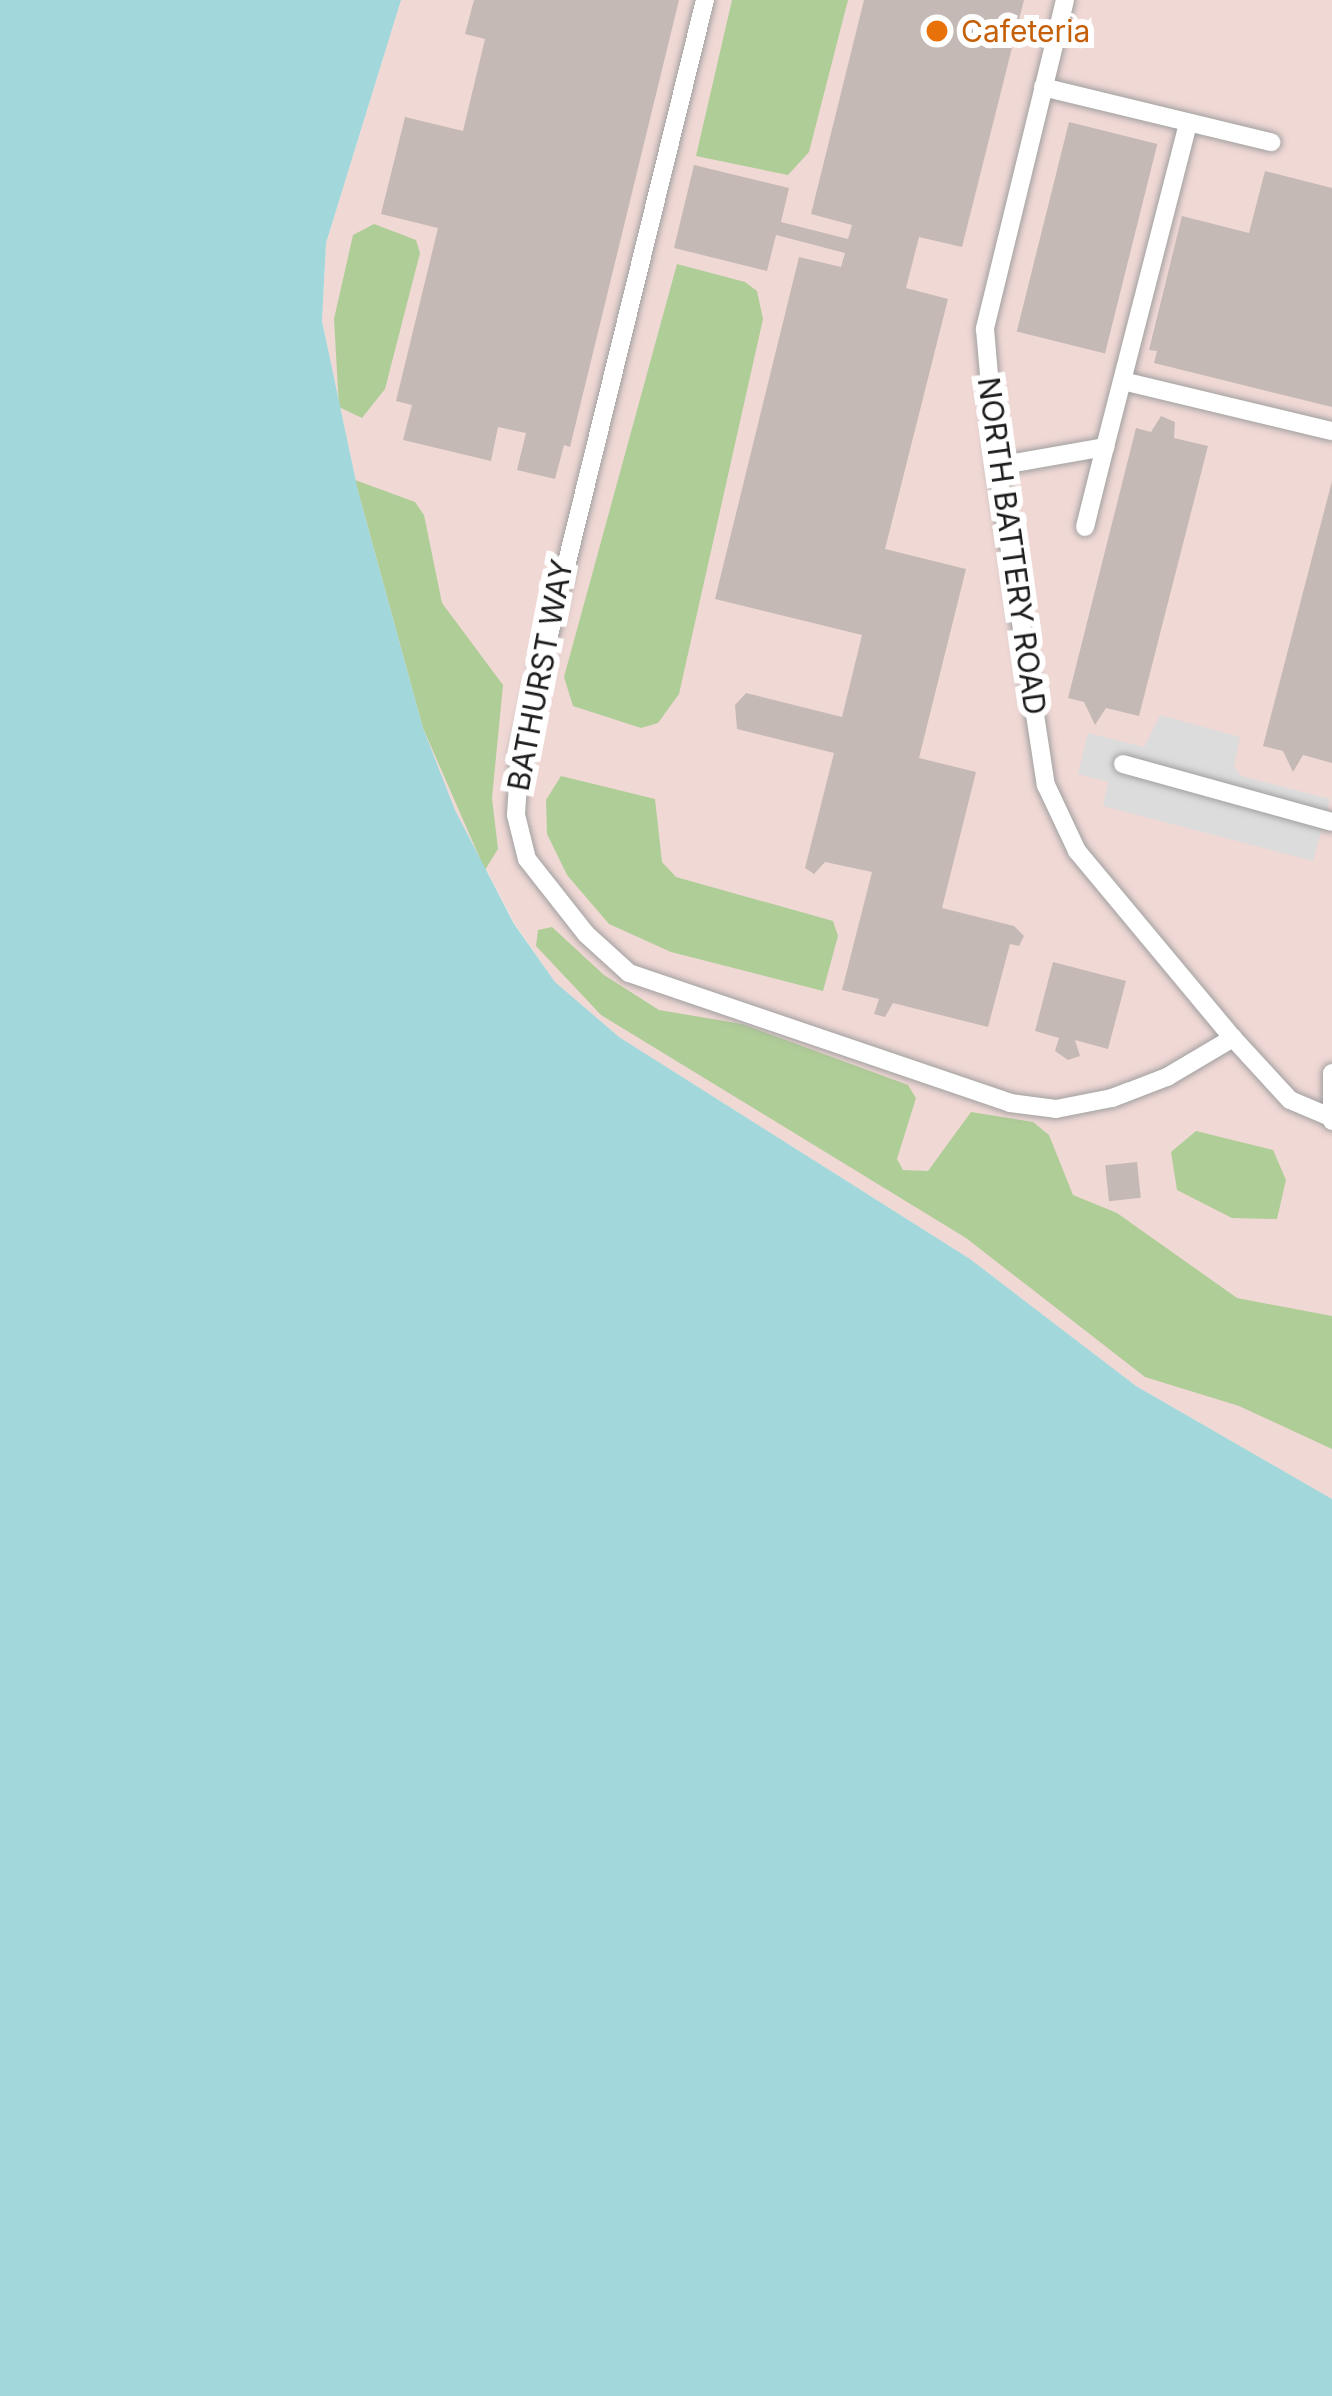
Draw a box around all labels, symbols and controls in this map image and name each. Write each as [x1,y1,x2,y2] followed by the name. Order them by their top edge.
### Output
[961,13,1090,49] place label: Cafeteria
[924,18,950,44] marker: Cafeteria
[970,375,1054,717] street label: NORTH BATTERY ROAD
[500,556,580,794] street label: BATHURST WAY

